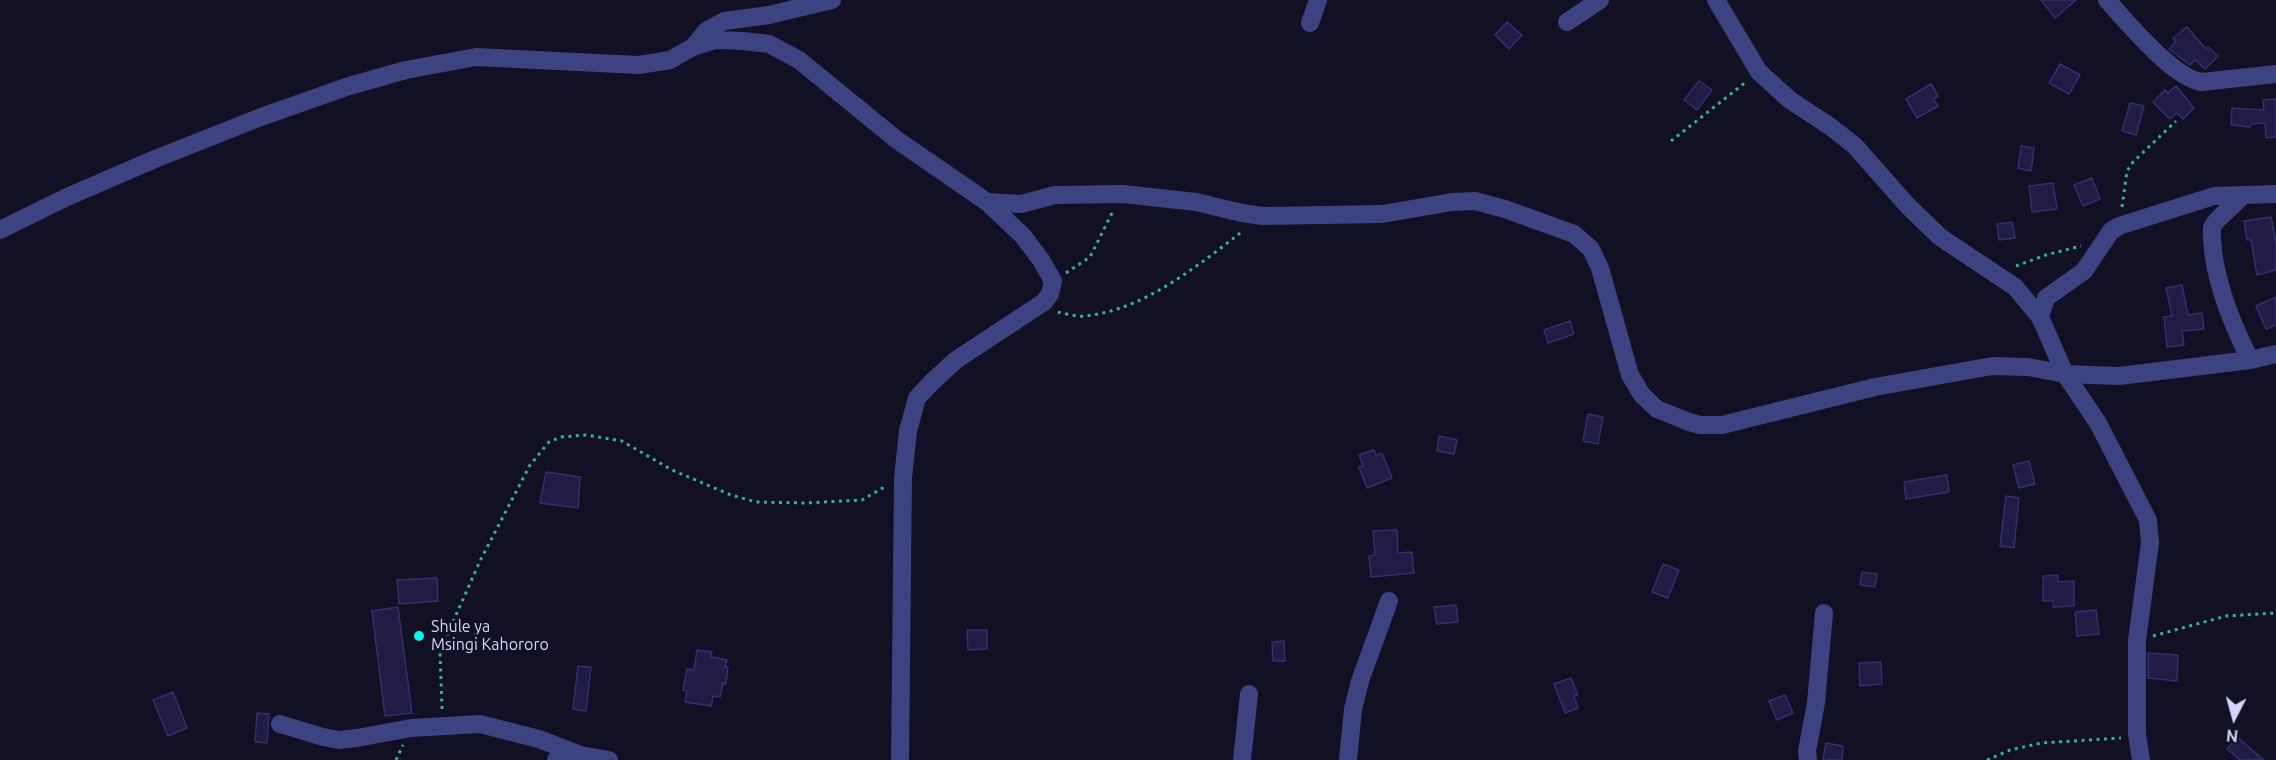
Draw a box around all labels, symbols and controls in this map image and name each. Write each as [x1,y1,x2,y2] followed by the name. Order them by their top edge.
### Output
[431,617,549,655] place label: Shule ya Msingi Kahororo
[412,629,426,643] marker: Shule ya Msingi Kahororo
[2204,688,2264,748] north arrow
[2225,726,2239,745] text: N

